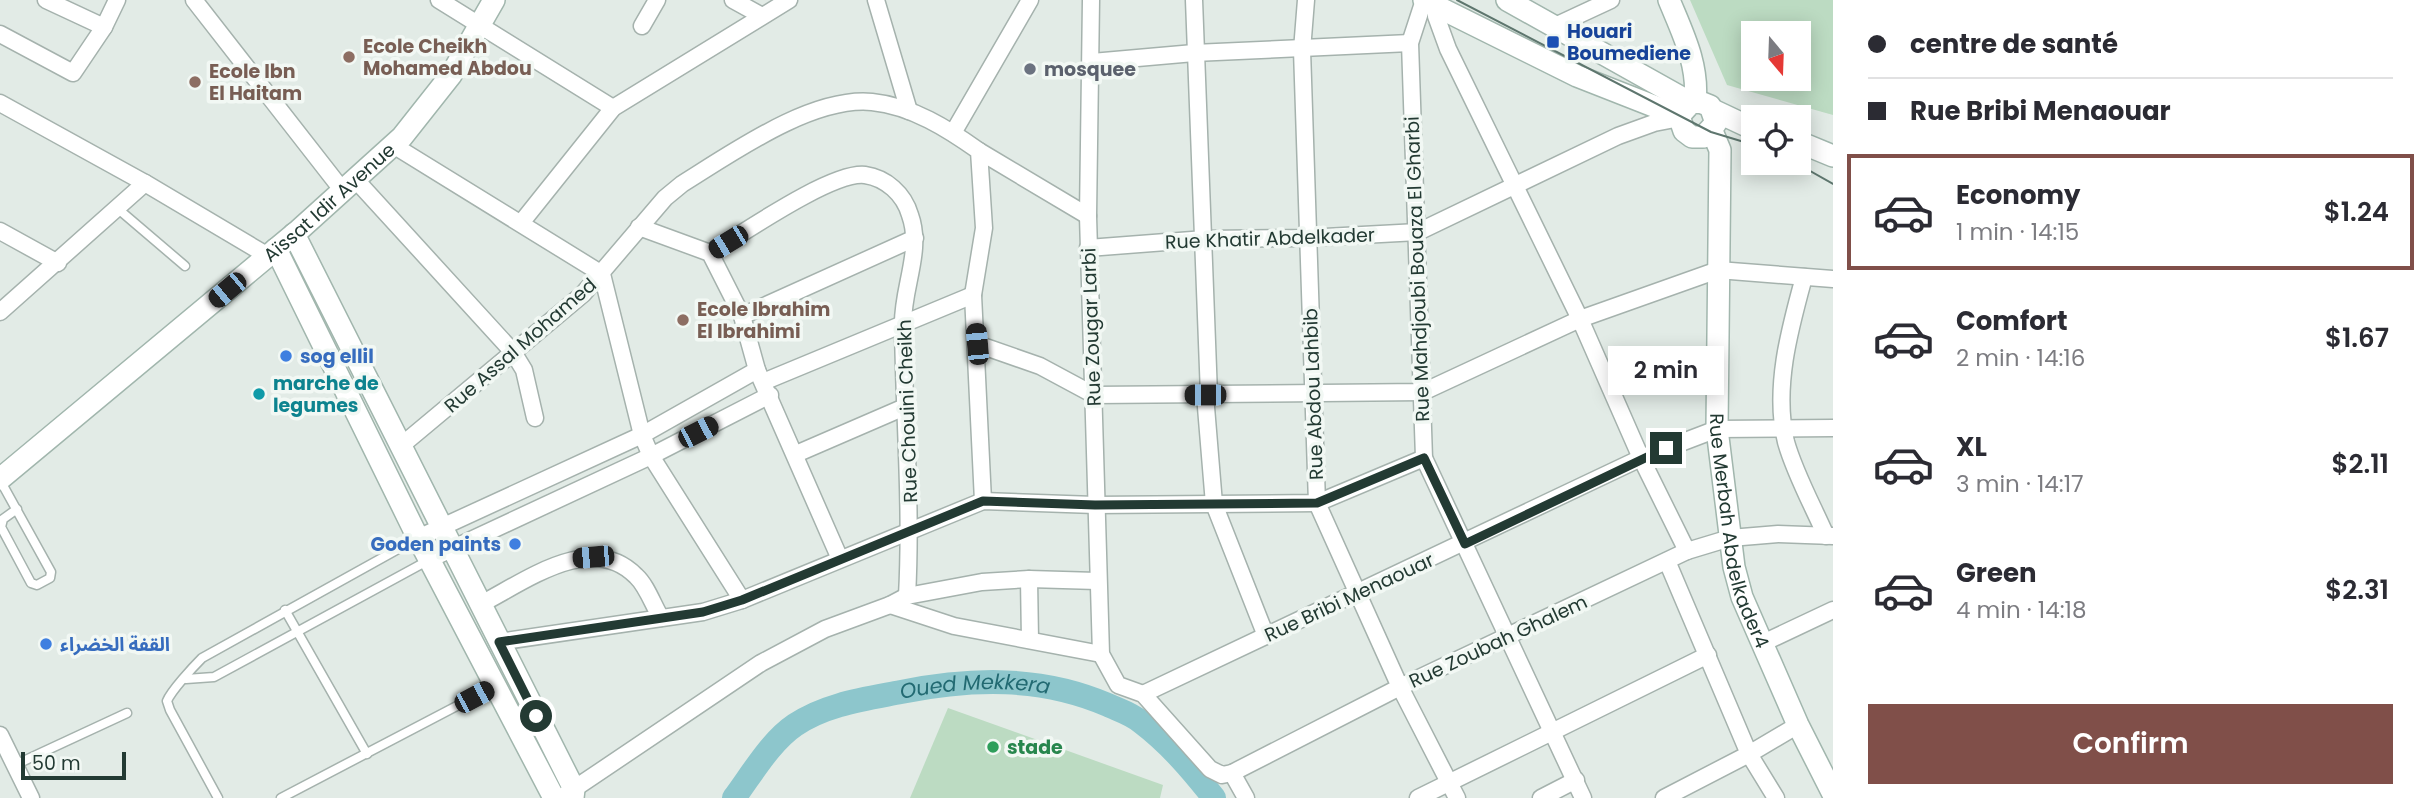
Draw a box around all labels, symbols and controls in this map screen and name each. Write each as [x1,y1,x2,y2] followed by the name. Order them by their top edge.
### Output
[1567,18,1691,67] place label: Houari Boumediene
[1741,21,1811,91] north arrow
[1741,21,1811,175] map controls
[1910,26,2118,62] text: centre de santé
[363,33,532,82] place label: Ecole Cheikh Mohamed Abdou
[1545,34,1561,50] marker: Houari Boumediene
[341,49,357,65] marker: Ecole Cheikh Mohamed Abdou
[1044,56,1136,83] place label: mosquee
[209,58,302,107] place label: Ecole Ibn El Haitam
[1022,61,1038,77] marker: mosquee
[187,74,203,90] marker: Ecole Ibn El Haitam
[1910,93,2171,129] text: Rue Bribi Menaouar
[1741,105,1811,175] button: locate
[1399,116,1436,422] street label: Rue Mahdjoubi Bouaza El Gharbi
[258,137,401,268] street label: Aïssat Idir Avenue
[1956,177,2080,213] text: Economy
[1872,181,1935,244] icon: car
[2324,194,2389,230] text: $1.24
[1956,216,2079,248] text: 1 min · 14:15
[1165,221,1375,256] street label: Rue Khatir Abdelkader
[705,222,752,262] car
[1075,247,1108,407] street label: Rue Zougar Larbi
[205,268,250,312] car
[438,272,602,419] street label: Rue Assal Mohamed
[697,296,830,345] place label: Ecole Ibrahim El Ibrahimi
[1956,303,2068,339] text: Comfort
[1297,307,1330,480] street label: Rue Abdou Lahbib
[1872,307,1935,370] icon: car
[675,312,691,328] marker: Ecole Ibrahim El Ibrahimi
[891,319,924,503] street label: Rue Chouini Cheikh
[2325,320,2389,356] text: $1.67
[965,322,990,366] car
[1956,342,2085,374] text: 2 min · 14:16
[300,343,374,370] place label: sog ellil
[1608,346,1724,396] callout: 2 min
[278,348,294,364] marker: sog ellil
[1634,354,1698,386] text: 2 min
[273,370,379,419] place label: marche de legumes
[1185,385,1227,406] car
[251,386,267,402] marker: marche de legumes
[675,413,722,451] car
[1703,413,1776,652] street label: Rue Merbah Abdelkader4
[1956,429,1987,465] text: XL
[1650,432,1682,464] route end
[1872,433,1935,496] icon: car
[2331,446,2389,482] text: $2.11
[1956,468,2084,500] text: 3 min · 14:17
[370,531,501,558] place label: Goden paints
[507,536,523,552] marker: Goden paints
[572,545,615,569] car
[1260,546,1438,649] street label: Rue Bribi Menaouar
[1956,555,2037,591] text: Green
[1872,559,1935,622] icon: car
[2325,572,2389,608] text: $2.31
[1405,588,1592,695] street label: Rue Zoubah Ghalem
[1956,594,2086,626] text: 4 min · 14:18
[60,631,170,658] place label: القفة الخضراء
[38,636,54,652] marker: القفة الخضراء
[897,667,1053,706] water label: Oued Mekkera
[451,678,498,716] car
[520,700,552,732] route start
[1868,704,2393,784] button: Confirm
[1007,734,1063,761] place label: stade
[985,739,1001,755] marker: stade
[21,749,126,781] scale bar
[32,750,81,777] text: 50 m

